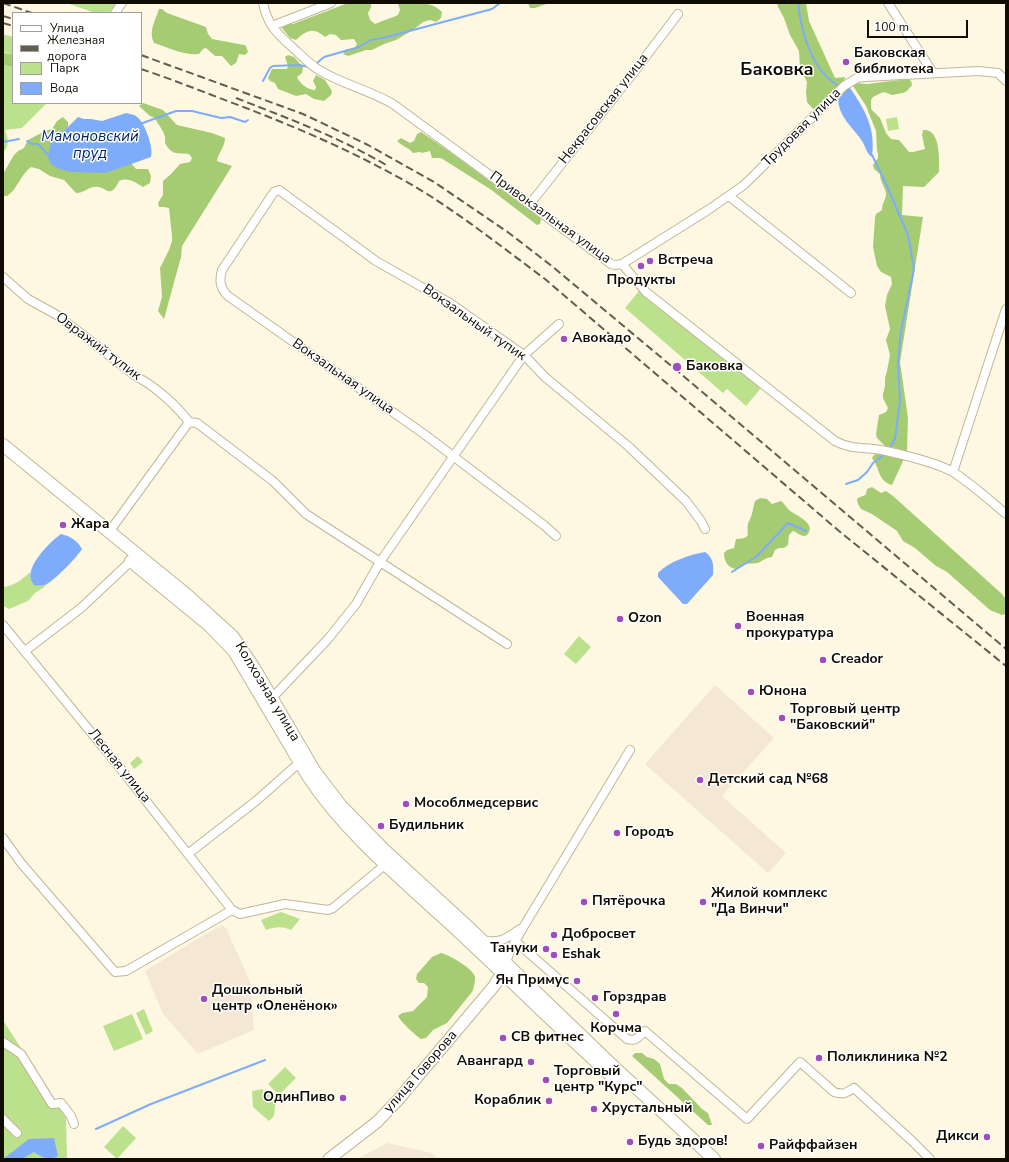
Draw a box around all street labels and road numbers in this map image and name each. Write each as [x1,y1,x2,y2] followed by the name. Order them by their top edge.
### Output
[556,50,652,168] street label: Некрасовская улица
[759,85,845,171] street label: Трудовая улица
[486,168,614,268] street label: Привокзальная улица
[419,281,529,365] street label: Вокзальный тупик
[52,309,144,385] street label: Овражий тупик
[289,335,397,419] street label: Вокзальная улица
[231,639,303,745] street label: Колхозная улица
[84,726,154,806] street label: Лесная улица
[381,1027,461,1117] street label: улица Говорова

